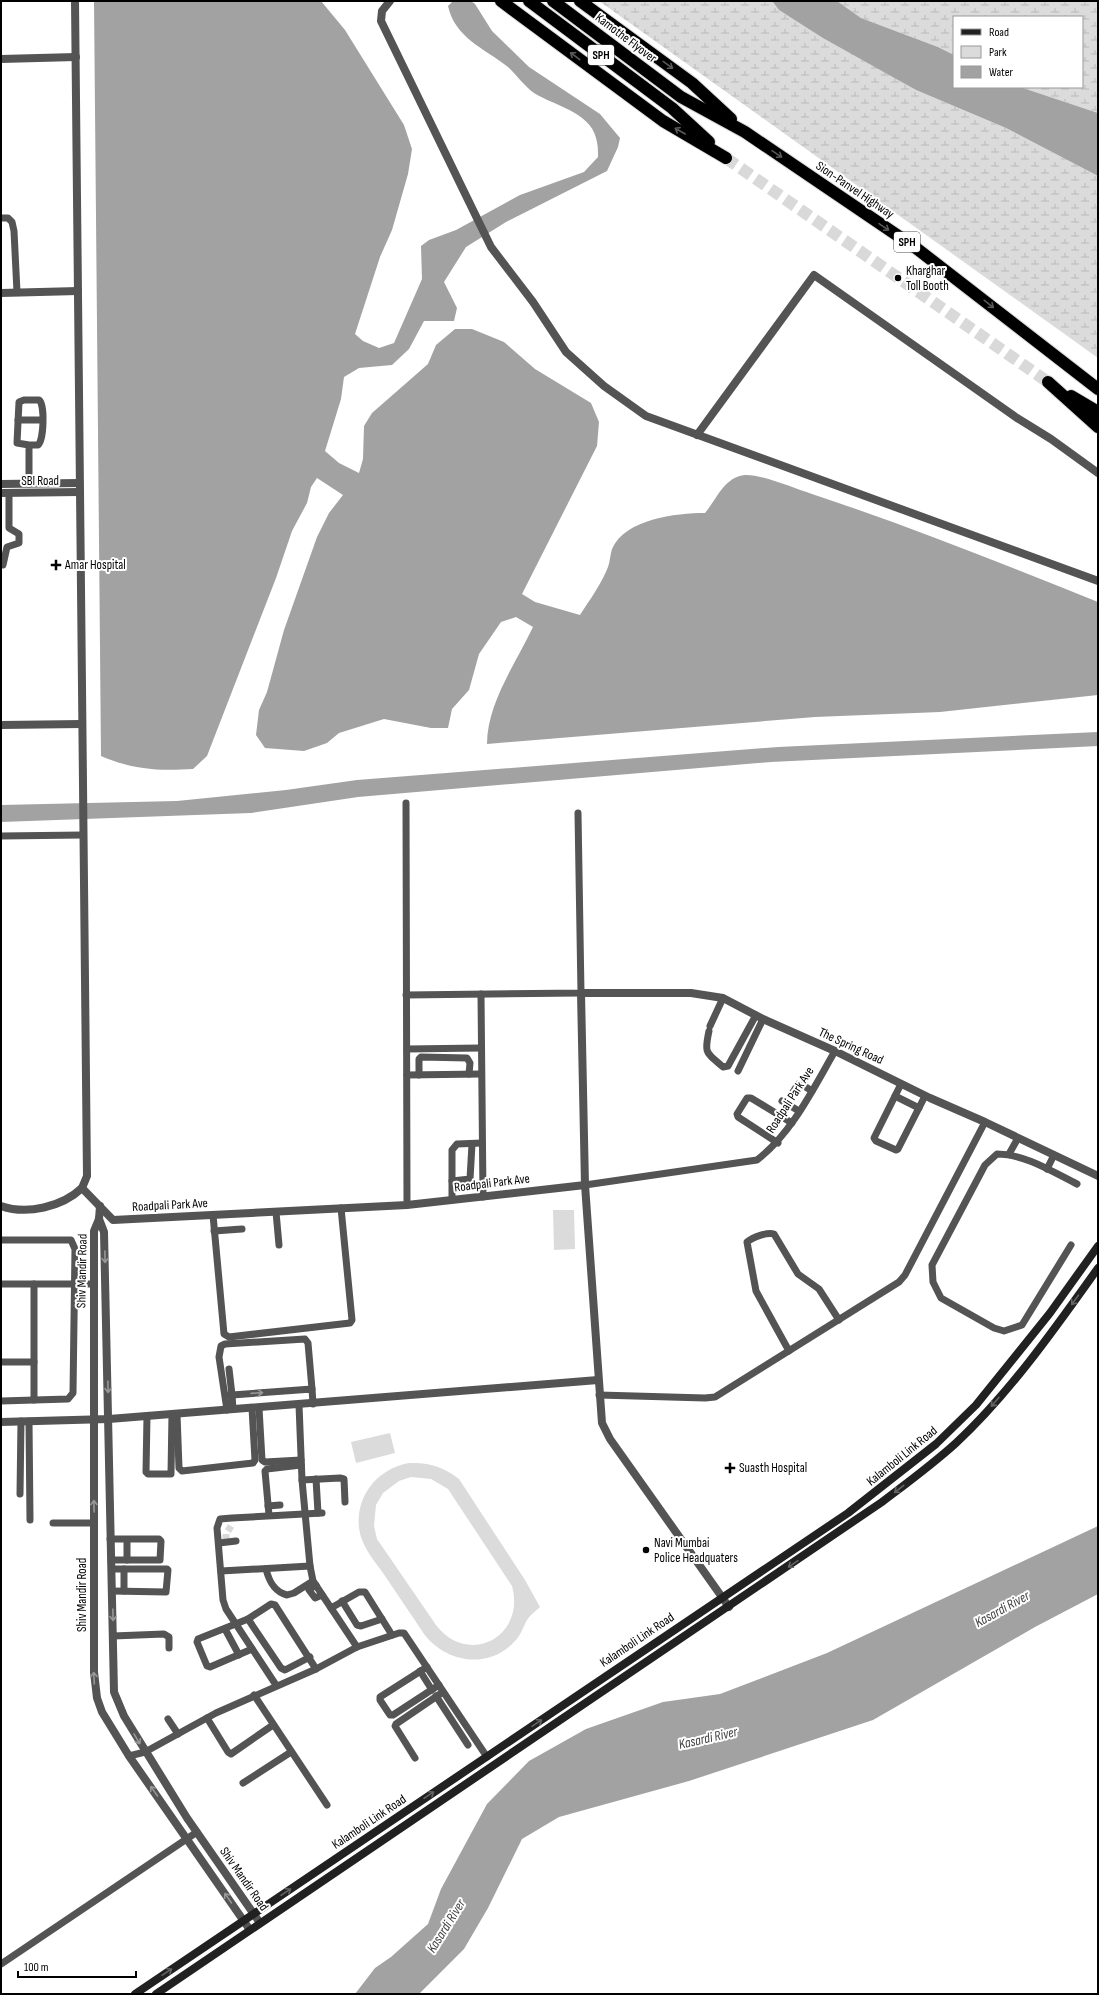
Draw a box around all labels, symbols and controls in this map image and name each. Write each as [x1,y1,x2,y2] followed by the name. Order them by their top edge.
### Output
[592,10,660,66] street label: Kamothe Flyover
[953,16,1083,88] legend
[989,25,1009,40] text: Road
[588,45,614,65] road number: SPH
[989,45,1007,60] text: Park
[569,52,580,60] one-way arrow
[662,61,673,70] one-way arrow
[989,65,1013,80] text: Water
[674,127,686,135] one-way arrow
[771,150,783,158] one-way arrow
[813,158,897,222] street label: Sion-Panvel Highway
[879,222,890,231] one-way arrow
[894,232,920,252] road number: SPH
[906,263,949,294] place label: Kharghar Toll Booth
[893,273,903,283] marker: Kharghar Toll Booth
[983,300,994,308] one-way arrow
[21,473,59,489] street label: SBI Road
[64,557,126,573] place label: Amar Hospital
[50,559,62,571] marker: Amar Hospital
[816,1024,886,1068] street label: The Spring Road
[763,1064,817,1136] street label: Roadpali Park Ave
[453,1170,531,1196] street label: Roadpali Park Ave
[132,1195,208,1215] street label: Roadpali Park Ave
[73,1234,91,1308] street label: Shiv Mandir Road
[101,1250,109,1263] one-way arrow
[1071,1294,1079,1305] one-way arrow
[104,1380,112,1393] one-way arrow
[250,1390,263,1397] one-way arrow
[991,1396,1000,1406] one-way arrow
[864,1423,940,1489] street label: Kalamboli Link Road
[739,1460,807,1476] place label: Suasth Hospital
[724,1462,736,1474] marker: Suasth Hospital
[893,1485,904,1493] one-way arrow
[90,1500,97,1513] one-way arrow
[654,1535,738,1566] place label: Navi Mumbai Police Headquaters
[641,1545,651,1555] marker: Navi Mumbai Police Headquaters
[74,1558,90,1632] street label: Shiv Mandir Road
[788,1560,799,1568] one-way arrow
[972,1587,1033,1631] water label: Kasardi River
[109,1608,116,1621] one-way arrow
[597,1609,677,1671] street label: Kalamboli Link Road
[91,1672,98,1685] one-way arrow
[531,1719,542,1727] one-way arrow
[677,1723,740,1753] water label: Kasardi River
[134,1733,142,1745] one-way arrow
[150,1786,158,1797] one-way arrow
[329,1791,409,1853] street label: Kalamboli Link Road
[423,1791,435,1799] one-way arrow
[216,1844,272,1914] street label: Shiv Mandir Road
[281,1888,292,1896] one-way arrow
[224,1893,232,1904] one-way arrow
[423,1895,470,1956] water label: Kasardi River
[18,1953,136,1979] scale bar
[24,1960,49,1975] text: 100 m
[161,1968,172,1976] one-way arrow

